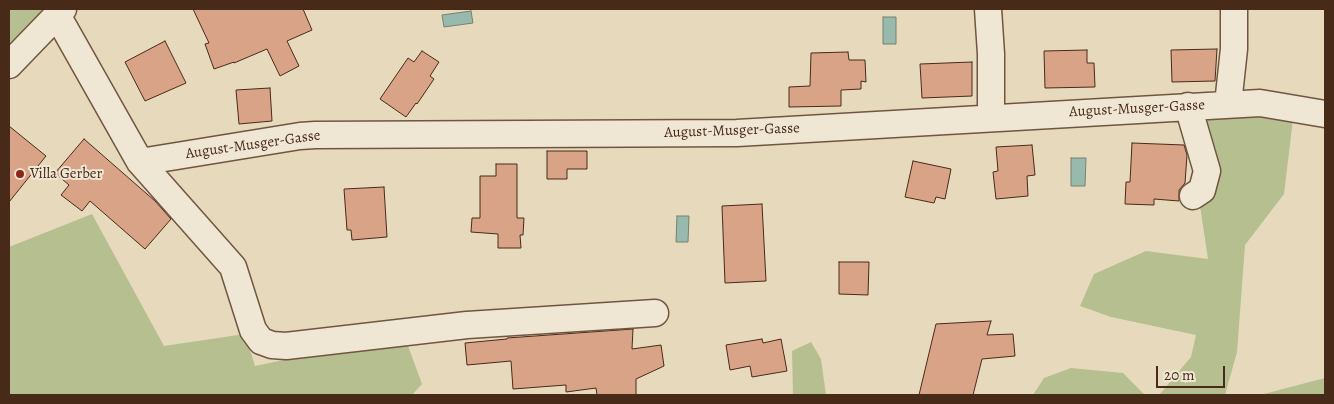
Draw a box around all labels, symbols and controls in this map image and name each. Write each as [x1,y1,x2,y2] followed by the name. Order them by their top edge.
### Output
[1069,96,1205,122] street label: August-Musger-Gasse
[664,120,800,142] street label: August-Musger-Gasse
[184,127,322,163] street label: August-Musger-Gasse
[30,165,102,183] place label: Villa Gerber
[14,168,26,180] marker: Villa Gerber
[1159,356,1228,388] scale bar
[1164,365,1195,385] text: 20 m

